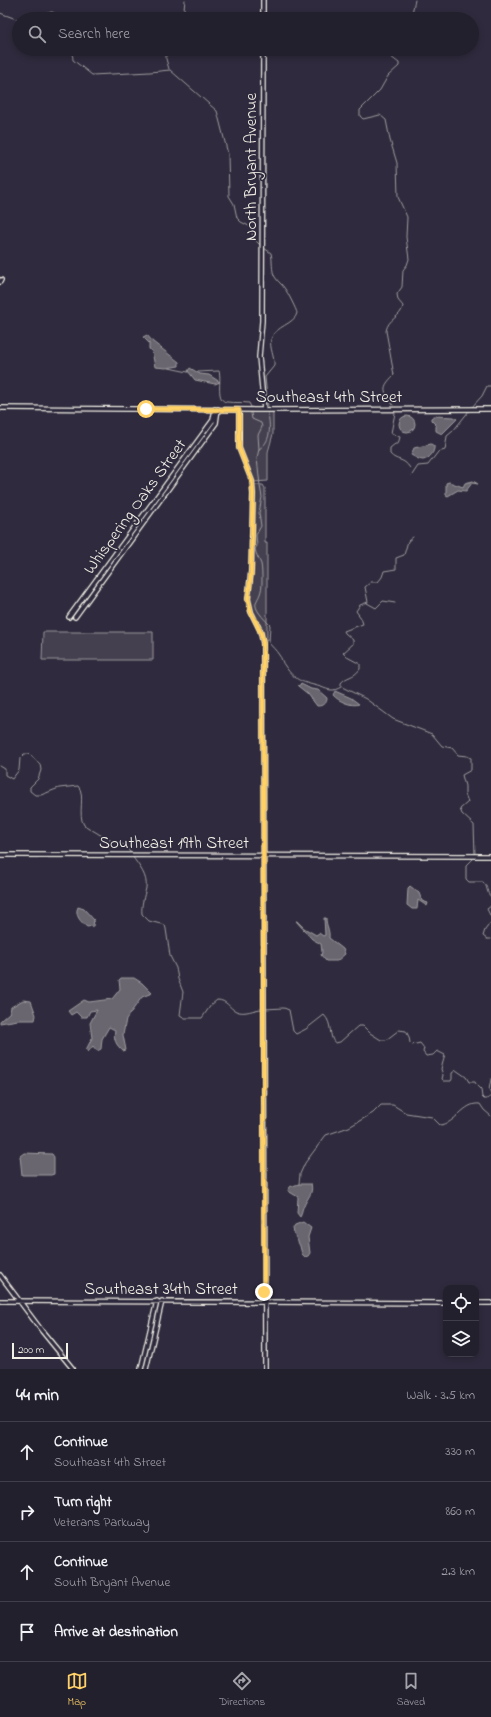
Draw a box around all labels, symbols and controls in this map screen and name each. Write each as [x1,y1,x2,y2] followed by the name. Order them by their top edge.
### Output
[12,12,479,56] search box
[26,23,48,45] icon: search
[58,23,130,45] text: Search here
[239,93,265,241] street label: North Bryant Avenue
[256,385,403,410] street label: Southeast 4th Street
[137,400,155,418] route start
[77,434,195,581] street label: Whispering Oaks Street
[99,831,249,856] street label: Southeast 19th Street
[84,1277,238,1302] street label: Southeast 34th Street
[255,1283,273,1301] route end
[443,1285,479,1357] map controls
[443,1285,479,1321] button: locate
[443,1321,479,1357] button: layers
[12,1341,68,1360] scale bar
[18,1342,44,1358] text: 200 m
[16,1383,59,1408] text: 44 min
[406,1386,475,1405] text: Walk · 3.5 km
[54,1431,108,1453] text: Continue
[16,1441,38,1463] icon: ahead
[445,1442,475,1461] text: 330 m
[54,1453,166,1472] text: Southeast 4th Street
[54,1491,112,1513] text: Turn right
[16,1501,38,1523] icon: right
[445,1502,475,1521] text: 860 m
[54,1513,150,1532] text: Veterans Parkway
[54,1551,108,1573] text: Continue
[16,1561,38,1583] icon: ahead
[441,1562,475,1581] text: 2.3 km
[54,1573,170,1592] text: South Bryant Avenue
[16,1621,38,1643] icon: arrive
[54,1621,178,1643] text: Arrive at destination
[66,1670,88,1710] tab: Map
[219,1670,265,1710] tab: Directions
[397,1670,425,1710] tab: Saved

